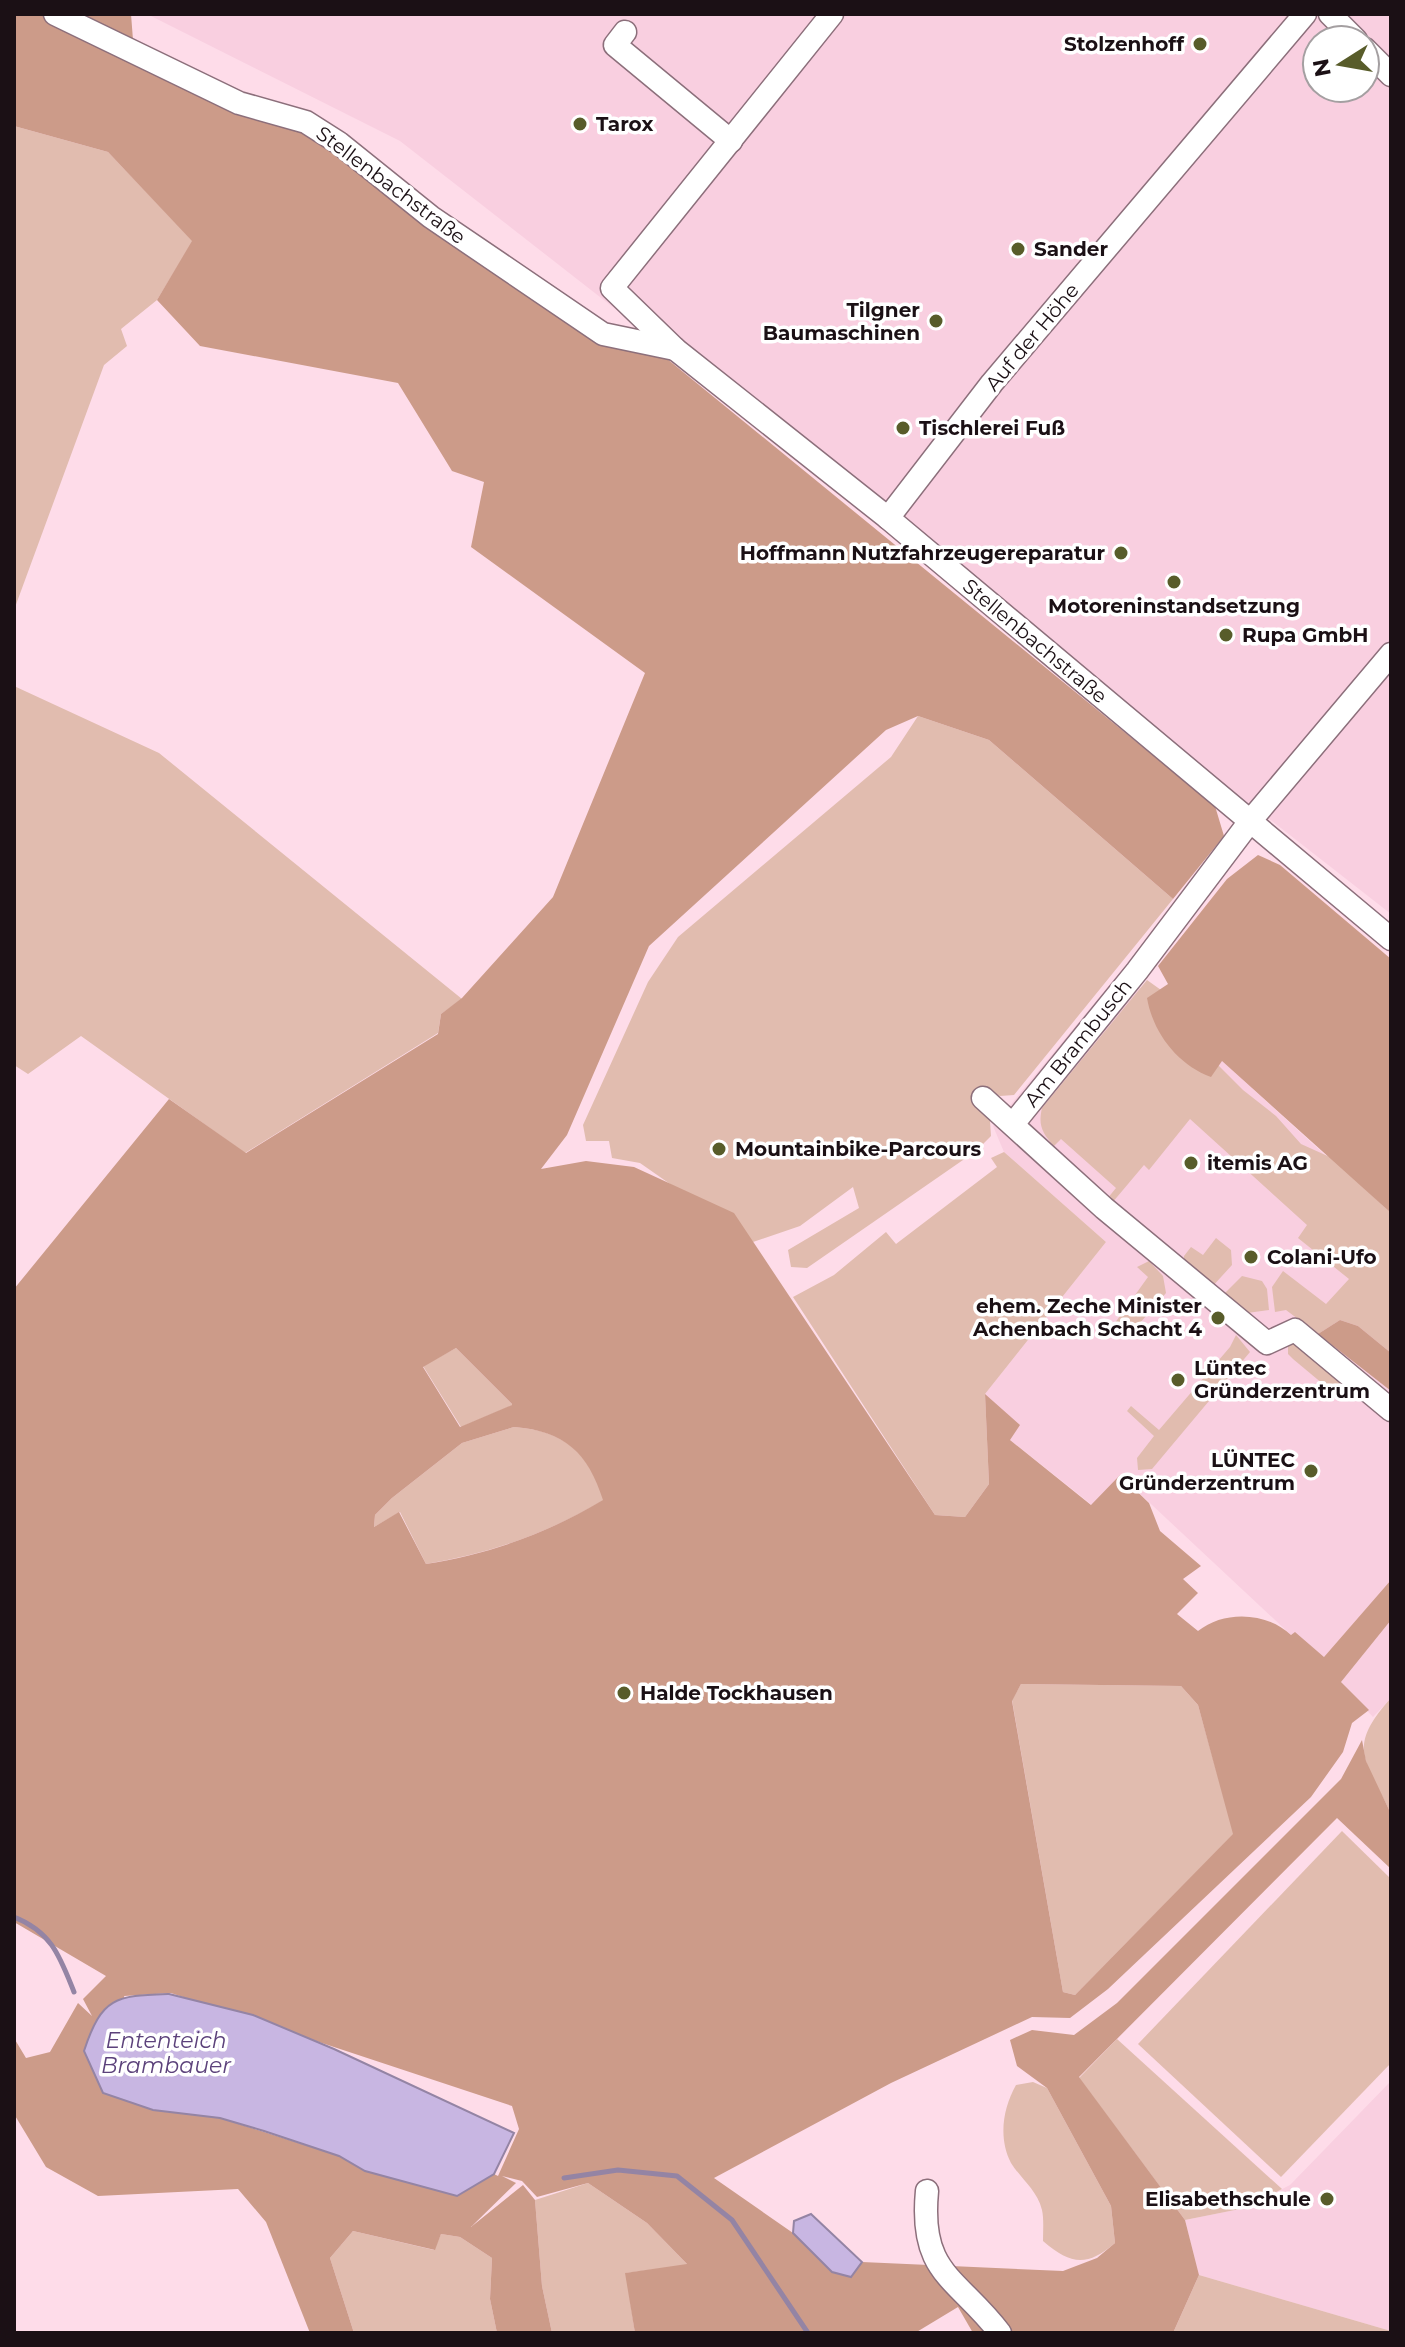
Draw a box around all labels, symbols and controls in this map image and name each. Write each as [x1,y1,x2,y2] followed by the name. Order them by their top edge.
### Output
[1301,24,1381,104] north arrow
[1064,32,1185,56] place label: Stolzenhoff
[1191,35,1209,53] marker: Stolzenhoff
[1307,56,1337,79] text: N
[596,112,653,136] place label: Tarox
[571,115,589,133] marker: Tarox
[312,121,470,249] street label: Stellenbachstraße
[1034,237,1108,261] place label: Sander
[1009,240,1027,258] marker: Sander
[980,278,1084,396] street label: Auf der Höhe
[763,298,920,345] place label: Tilgner Baumaschinen
[927,312,945,330] marker: Tilgner Baumaschinen
[919,416,1065,440] place label: Tischlerei Fuß
[894,419,912,437] marker: Tischlerei Fuß
[740,541,1105,565] place label: Hoffmann Nutzfahrzeugereparatur
[1112,544,1130,562] marker: Hoffmann Nutzfahrzeugereparatur
[1165,573,1183,591] marker: Motoreninstandsetzung
[958,574,1112,708] street label: Stellenbachstraße
[1048,594,1300,618] place label: Motoreninstandsetzung
[1242,623,1368,647] place label: Rupa GmbH
[1217,626,1235,644] marker: Rupa GmbH
[1019,974,1137,1112] street label: Am Brambusch
[735,1137,982,1161] place label: Mountainbike-Parcours
[710,1140,728,1158] marker: Mountainbike-Parcours
[1207,1151,1308,1175] place label: itemis AG
[1182,1154,1200,1172] marker: itemis AG
[1267,1245,1377,1269] place label: Colani-Ufo
[1242,1248,1260,1266] marker: Colani-Ufo
[972,1294,1202,1341] place label: ehem. Zeche Minister Achenbach Schacht 4
[1209,1309,1227,1327] marker: ehem. Zeche Minister Achenbach Schacht 4
[1194,1356,1370,1403] place label: Lüntec Gründerzentrum
[1169,1371,1187,1389] marker: Lüntec Gründerzentrum
[1119,1448,1296,1495] place label: LÜNTEC Gründerzentrum
[1302,1462,1320,1480] marker: LÜNTEC Gründerzentrum
[640,1681,833,1705] place label: Halde Tockhausen
[615,1684,633,1702] marker: Halde Tockhausen
[101,2027,232,2079] water label: Ententeich Brambauer
[1145,2187,1311,2211] place label: Elisabethschule
[1318,2190,1336,2208] marker: Elisabethschule

